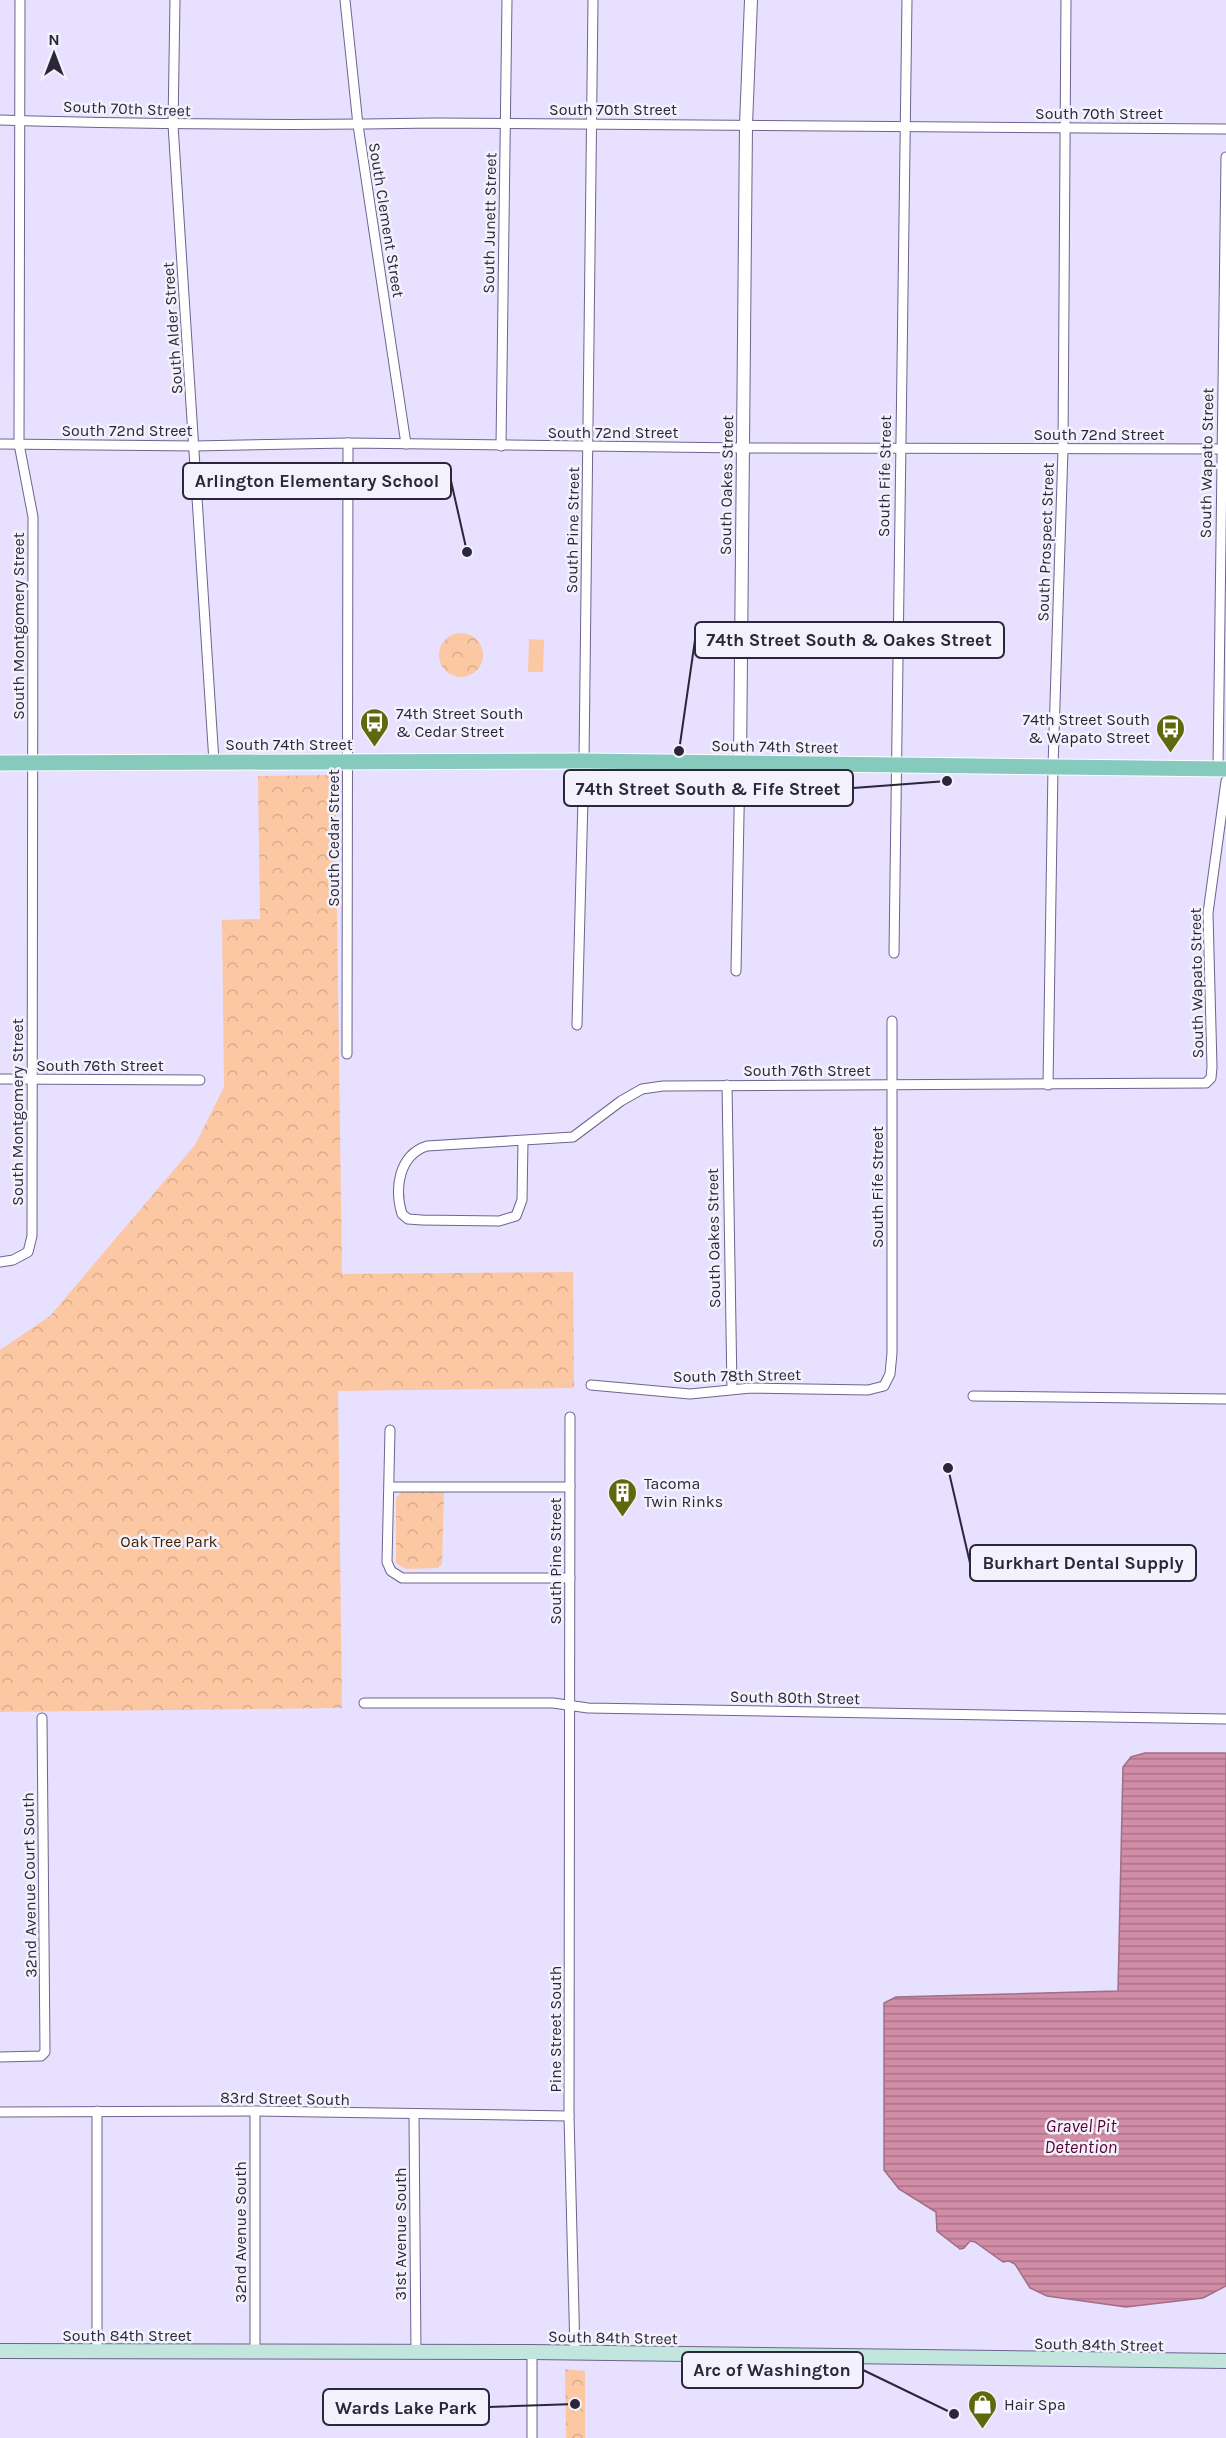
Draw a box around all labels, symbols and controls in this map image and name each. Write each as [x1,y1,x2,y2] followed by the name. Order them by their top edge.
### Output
[24,24,84,84] north arrow
[48,30,60,49] text: N
[63,97,191,120] street label: South 70th Street
[549,100,677,119] street label: South 70th Street
[1035,104,1163,123] street label: South 70th Street
[365,141,408,299] street label: South Clement Street
[479,152,500,294] street label: South Junett Street
[158,261,187,395] street label: South Alder Street
[1196,387,1217,539] street label: South Wapato Street
[716,415,737,555] street label: South Oakes Street
[874,415,895,537] street label: South Fife Street
[61,421,193,440] street label: South 72nd Street
[547,423,679,442] street label: South 72nd Street
[1033,425,1165,444] street label: South 72nd Street
[1033,462,1058,622] street label: South Prospect Street
[183,463,451,499] callout: Arlington Elementary School
[562,466,583,594] street label: South Pine Street
[195,470,439,492] text: Arlington Elementary School
[9,532,28,720] street label: South Montgomery Street
[695,622,1004,658] callout: 74th Street South & Oakes Street
[706,629,992,651] text: 74th Street South & Oakes Street
[396,704,523,741] place label: 74th Street South & Cedar Street
[359,706,391,748] bus stop icon: 74th Street South & Cedar Street
[1023,710,1150,747] place label: 74th Street South & Wapato Street
[1155,712,1187,754] bus stop icon: 74th Street South & Wapato Street
[225,735,353,754] street label: South 74th Street
[711,736,839,757] street label: South 74th Street
[324,769,343,907] street label: South Cedar Street
[564,770,853,806] callout: 74th Street South & Fife Street
[576,778,840,800] text: 74th Street South & Fife Street
[1186,907,1207,1059] street label: South Wapato Street
[8,1018,27,1206] street label: South Montgomery Street
[36,1056,164,1075] street label: South 76th Street
[743,1061,871,1080] street label: South 76th Street
[868,1126,887,1248] street label: South Fife Street
[703,1168,724,1308] street label: South Oakes Street
[673,1365,801,1386] street label: South 78th Street
[644,1474,723,1511] place label: Tacoma Twin Rinks
[607,1476,639,1518] building icon: Tacoma Twin Rinks
[546,1498,565,1624] street label: South Pine Street
[120,1532,218,1551] park label: Oak Tree Park
[970,1545,1196,1581] callout: Burkhart Dental Supply
[982,1552,1184,1574] text: Burkhart Dental Supply
[730,1687,860,1708] street label: South 80th Street
[18,1792,41,1978] street label: 32nd Avenue Court South
[546,1966,565,2092] street label: Pine Street South
[220,2088,350,2109] street label: 83rd Street South
[1045,2115,1117,2158] water label: Gravel Pit Detention
[231,2161,250,2303] street label: 32nd Avenue South
[391,2167,410,2301] street label: 31st Avenue South
[62,2326,192,2345] street label: South 84th Street
[548,2327,678,2348] street label: South 84th Street
[1034,2334,1164,2355] street label: South 84th Street
[682,2352,863,2388] callout: Arc of Washington
[693,2359,851,2381] text: Arc of Washington
[967,2388,999,2430] shop icon: Hair Spa
[323,2389,489,2425] callout: Wards Lake Park
[1004,2395,1066,2414] place label: Hair Spa
[335,2397,477,2419] text: Wards Lake Park

